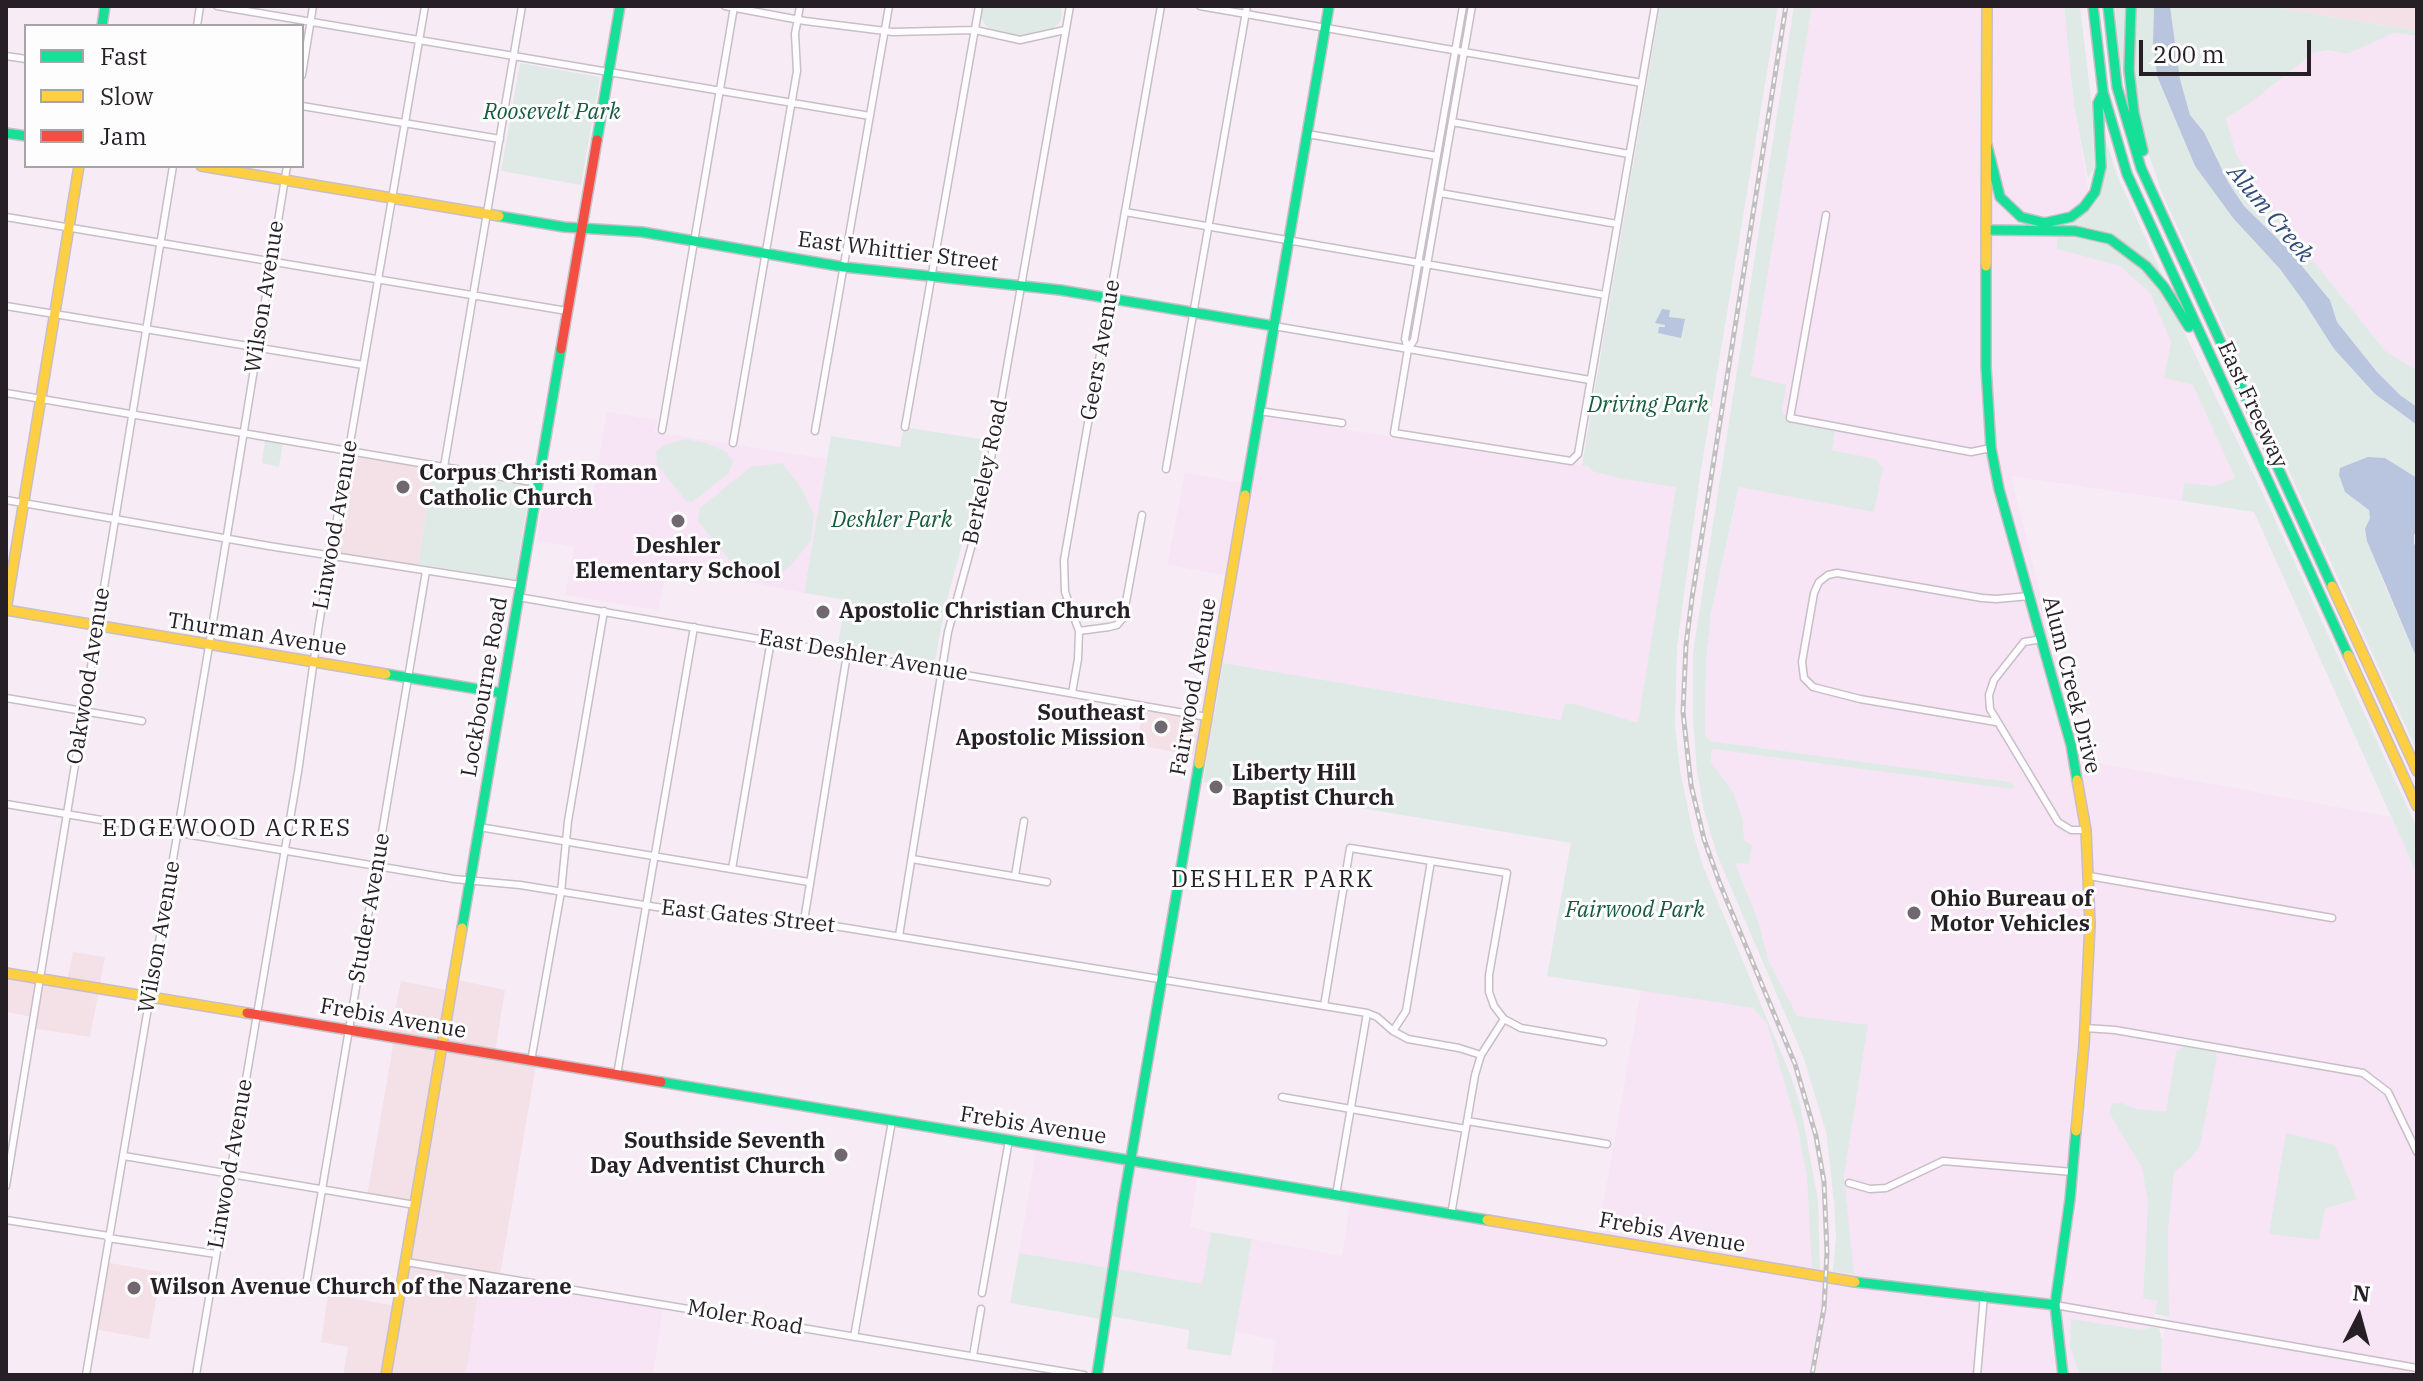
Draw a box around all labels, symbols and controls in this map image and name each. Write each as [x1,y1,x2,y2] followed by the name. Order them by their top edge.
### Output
[24,24,304,168] legend
[2143,24,2315,74] scale bar
[2153,38,2225,70] text: 200 m
[100,40,147,72] text: Fast
[100,80,153,112] text: Slow
[483,100,621,126] park label: Roosevelt Park
[100,120,147,152] text: Jam
[2221,159,2319,269] water label: Alum Creek
[240,219,290,375] street label: Wilson Avenue
[796,227,1000,277] street label: East Whittier Street
[1076,278,1126,422] street label: Geers Avenue
[2211,338,2293,472] street label: East Freeway
[1588,393,1708,419] park label: Driving Park
[958,397,1014,547] street label: Berkeley Road
[308,438,364,612] street label: Linwood Avenue
[419,461,658,512] place label: Corpus Christi Roman Catholic Church
[394,478,412,496] marker: Corpus Christi Roman Catholic Church
[832,508,952,534] park label: Deshler Park
[669,512,687,530] marker: Deshler Elementary School
[575,534,781,586] place label: Deshler Elementary School
[62,586,116,766] street label: Oakwood Avenue
[2036,594,2106,776] street label: Alum Creek Drive
[456,595,514,779] street label: Lockbourne Road
[1165,596,1223,778] street label: Fairwood Avenue
[839,599,1131,625] place label: Apostolic Christian Church
[814,603,832,621] marker: Apostolic Christian Church
[166,608,348,662] street label: Thurman Avenue
[756,625,970,687] street label: East Deshler Avenue
[956,701,1145,752] place label: Southeast Apostolic Mission
[1152,718,1170,736] marker: Southeast Apostolic Mission
[1232,761,1394,812] place label: Liberty Hill Baptist Church
[1207,778,1225,796] marker: Liberty Hill Baptist Church
[102,815,352,843] district label: EDGEWOOD ACRES
[344,831,396,985] street label: Studer Avenue
[134,859,186,1015] street label: Wilson Avenue
[1171,866,1375,894] district label: DESHLER PARK
[1930,887,2093,938] place label: Ohio Bureau of Motor Vehicles
[660,895,836,939] street label: East Gates Street
[1565,898,1705,924] park label: Fairwood Park
[1905,904,1923,922] marker: Ohio Bureau of Motor Vehicles
[318,993,468,1045] street label: Frebis Avenue
[203,1077,259,1251] street label: Linwood Avenue
[958,1101,1108,1151] street label: Frebis Avenue
[590,1129,825,1180] place label: Southside Seventh Day Adventist Church
[832,1146,850,1164] marker: Southside Seventh Day Adventist Church
[1597,1207,1747,1259] street label: Frebis Avenue
[150,1275,572,1301] place label: Wilson Avenue Church of the Nazarene
[2319,1277,2399,1357] north arrow
[2351,1277,2372,1308] text: N
[125,1279,143,1297] marker: Wilson Avenue Church of the Nazarene
[685,1295,805,1341] street label: Moler Road

